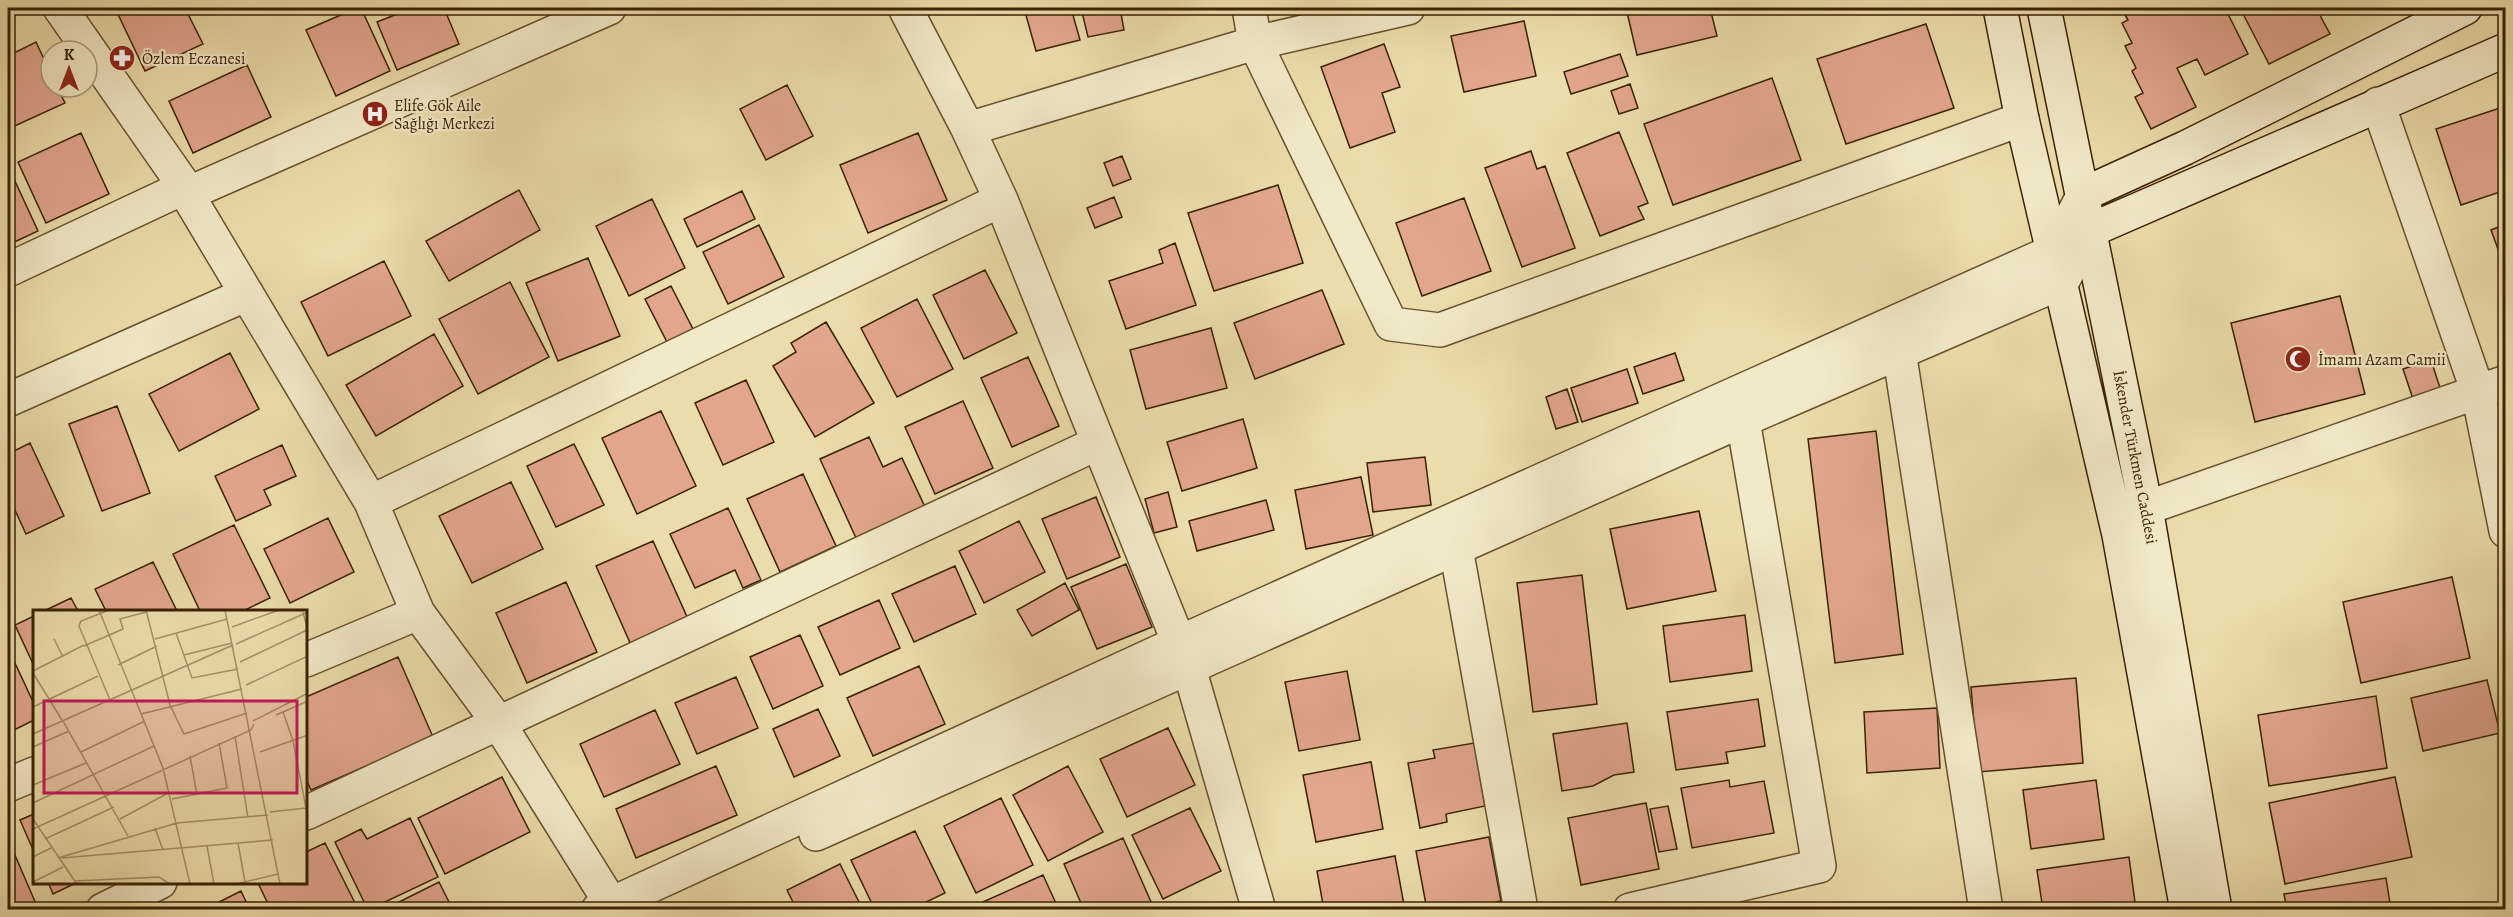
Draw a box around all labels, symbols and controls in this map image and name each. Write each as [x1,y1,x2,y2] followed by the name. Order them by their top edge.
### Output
[39,39,99,99] north arrow
[107,43,137,73] pharmacy icon: Özlem Eczanesi
[64,44,75,66] text: K
[142,48,246,70] place label: Özlem Eczanesi
[394,95,495,135] place label: Elife Gök Aile Sağlığı Merkezi
[360,99,390,129] hospital icon: Elife Gök Aile Sağlığı Merkezi
[2283,344,2313,374] mosque icon: İmamı Azam Camii
[2318,349,2446,371] place label: İmamı Azam Camii
[2107,368,2163,546] street label: İskender Türkmen Caddesi
[33,610,308,884] inset map

